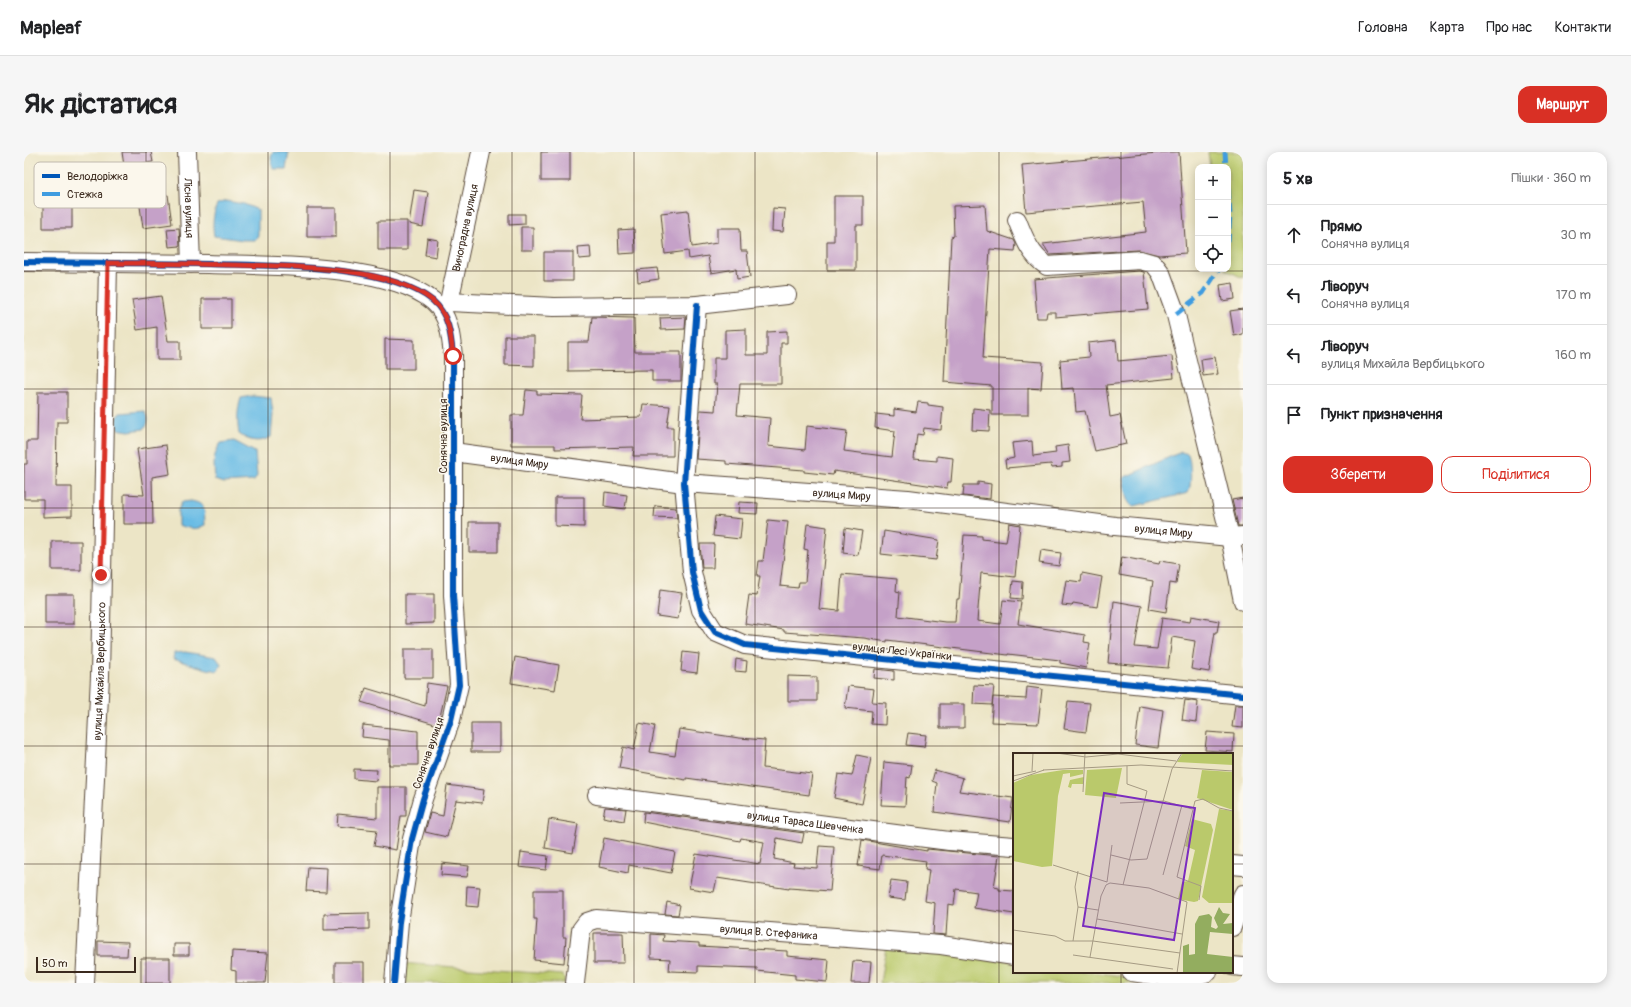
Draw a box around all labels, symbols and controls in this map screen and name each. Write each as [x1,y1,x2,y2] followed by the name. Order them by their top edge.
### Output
[20,16,82,40] text: Mapleaf
[1358,19,1408,36] text: Головна
[1430,19,1464,36] text: Карта
[1486,19,1532,36] text: Про нас
[1554,19,1611,36] text: Контакти
[1518,86,1607,123] button: Маршрут
[24,87,177,122] text: Як дістатися
[34,162,166,208] legend
[1195,164,1231,272] map controls
[1195,164,1231,200] button: +
[1283,168,1313,189] text: 5 хв
[67,170,128,183] text: Велодоріжка
[1511,170,1591,186] text: Пішки · 360 m
[181,177,196,238] street label: Лісна вулиця
[450,183,481,273] street label: Виноградна вулиця
[67,188,103,201] text: Стежка
[1195,200,1231,236] button: −
[1321,217,1362,236] text: Прямо
[1283,224,1305,246] icon: ahead
[1561,227,1591,243] text: 30 m
[1195,236,1231,272] button: locate
[1321,236,1409,252] text: Сонячна вулиця
[1321,277,1369,296] text: Ліворуч
[1283,284,1305,306] icon: left
[1556,287,1591,303] text: 170 m
[1321,296,1409,312] text: Сонячна вулиця
[1321,337,1369,356] text: Ліворуч
[1283,344,1305,366] icon: left
[444,347,462,365] route start
[1555,347,1591,363] text: 160 m
[1321,356,1485,372] text: вулиця Михайла Вербицького
[437,399,450,473] street label: Сонячна вулиця
[1283,404,1305,426] icon: arrive
[1321,405,1442,424] text: Пункт призначення
[490,451,549,472] street label: вулиця Миру
[1283,456,1433,493] button: Зберегти
[1441,456,1591,493] button: Поділитися
[812,486,871,503] street label: вулиця Миру
[1134,522,1193,540] street label: вулиця Миру
[92,566,110,584] route end
[91,602,108,741] street label: вулиця Михайла Вербицького
[852,640,952,663] street label: вулиця Лесі Українки
[410,716,447,791] street label: Сонячна вулиця
[1013,753,1233,973] inset map
[746,809,864,837] street label: вулиця Тараса Шевченка
[719,922,818,943] street label: вулиця В. Стефаника
[36,955,136,974] scale bar
[42,957,68,970] text: 50 m

